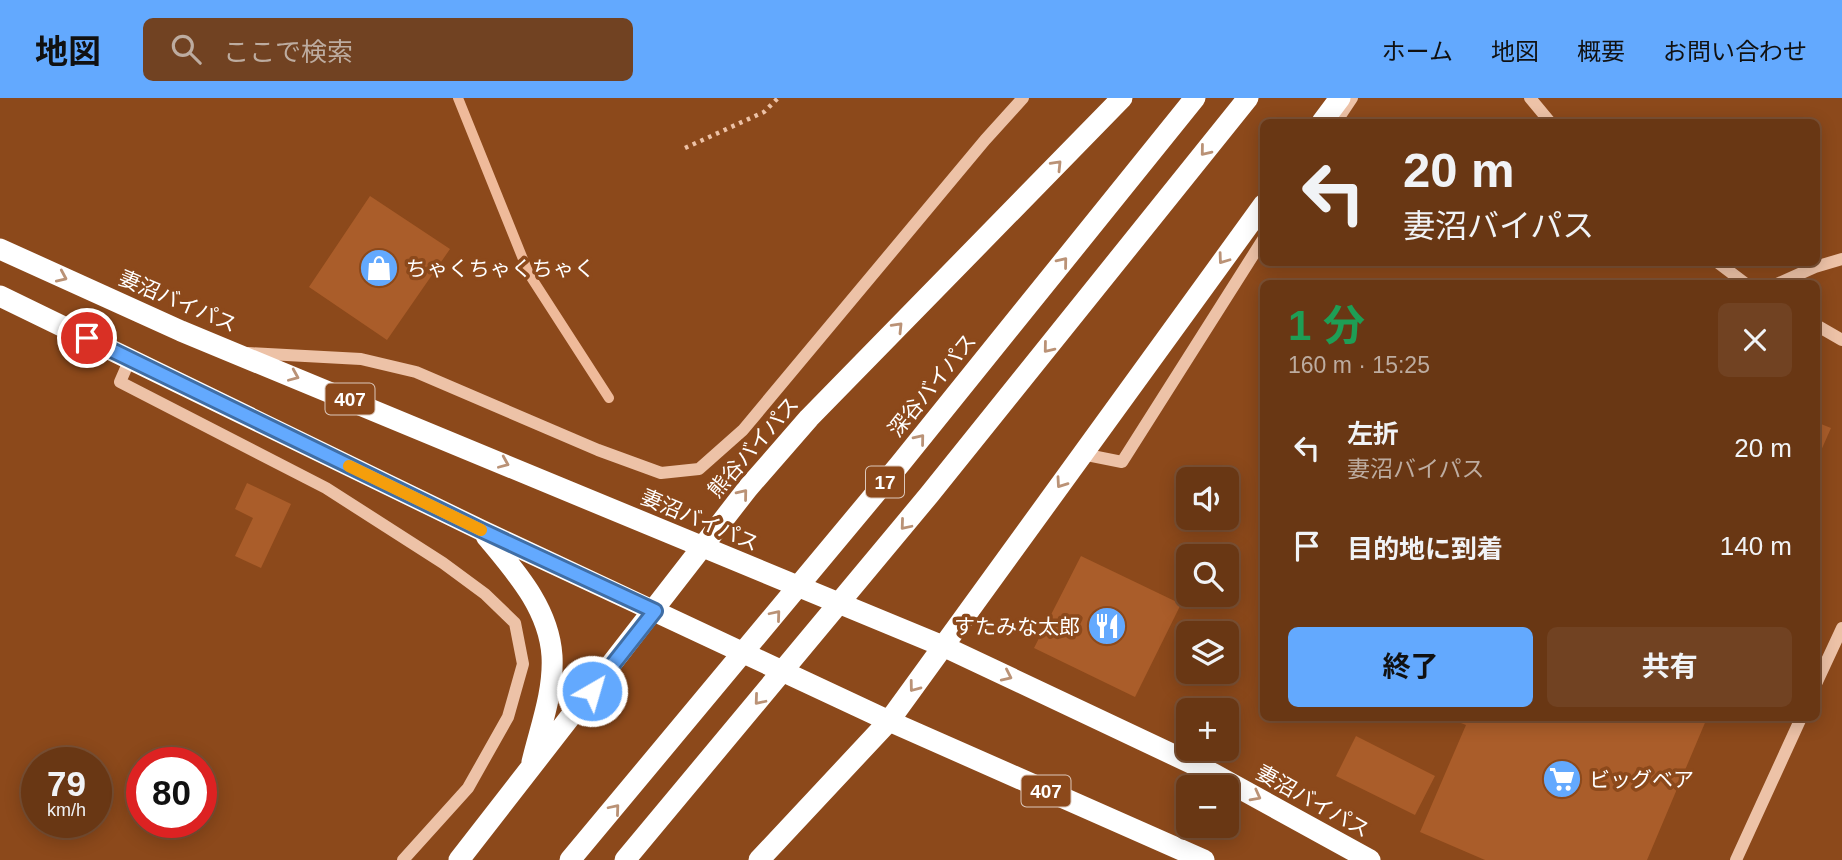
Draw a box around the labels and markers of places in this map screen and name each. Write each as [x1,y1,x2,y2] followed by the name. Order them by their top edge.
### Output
[358,247,400,289] shop icon: ちゃくちゃくちゃく
[406,257,595,280] place label: ちゃくちゃくちゃく
[57,308,117,368] pin
[1086,605,1128,647] restaurant icon: すたみな太郎
[954,615,1080,638] place label: すたみな太郎
[1541,758,1583,800] supermarket icon: ビッグベア
[1589,768,1694,791] place label: ビッグベア

